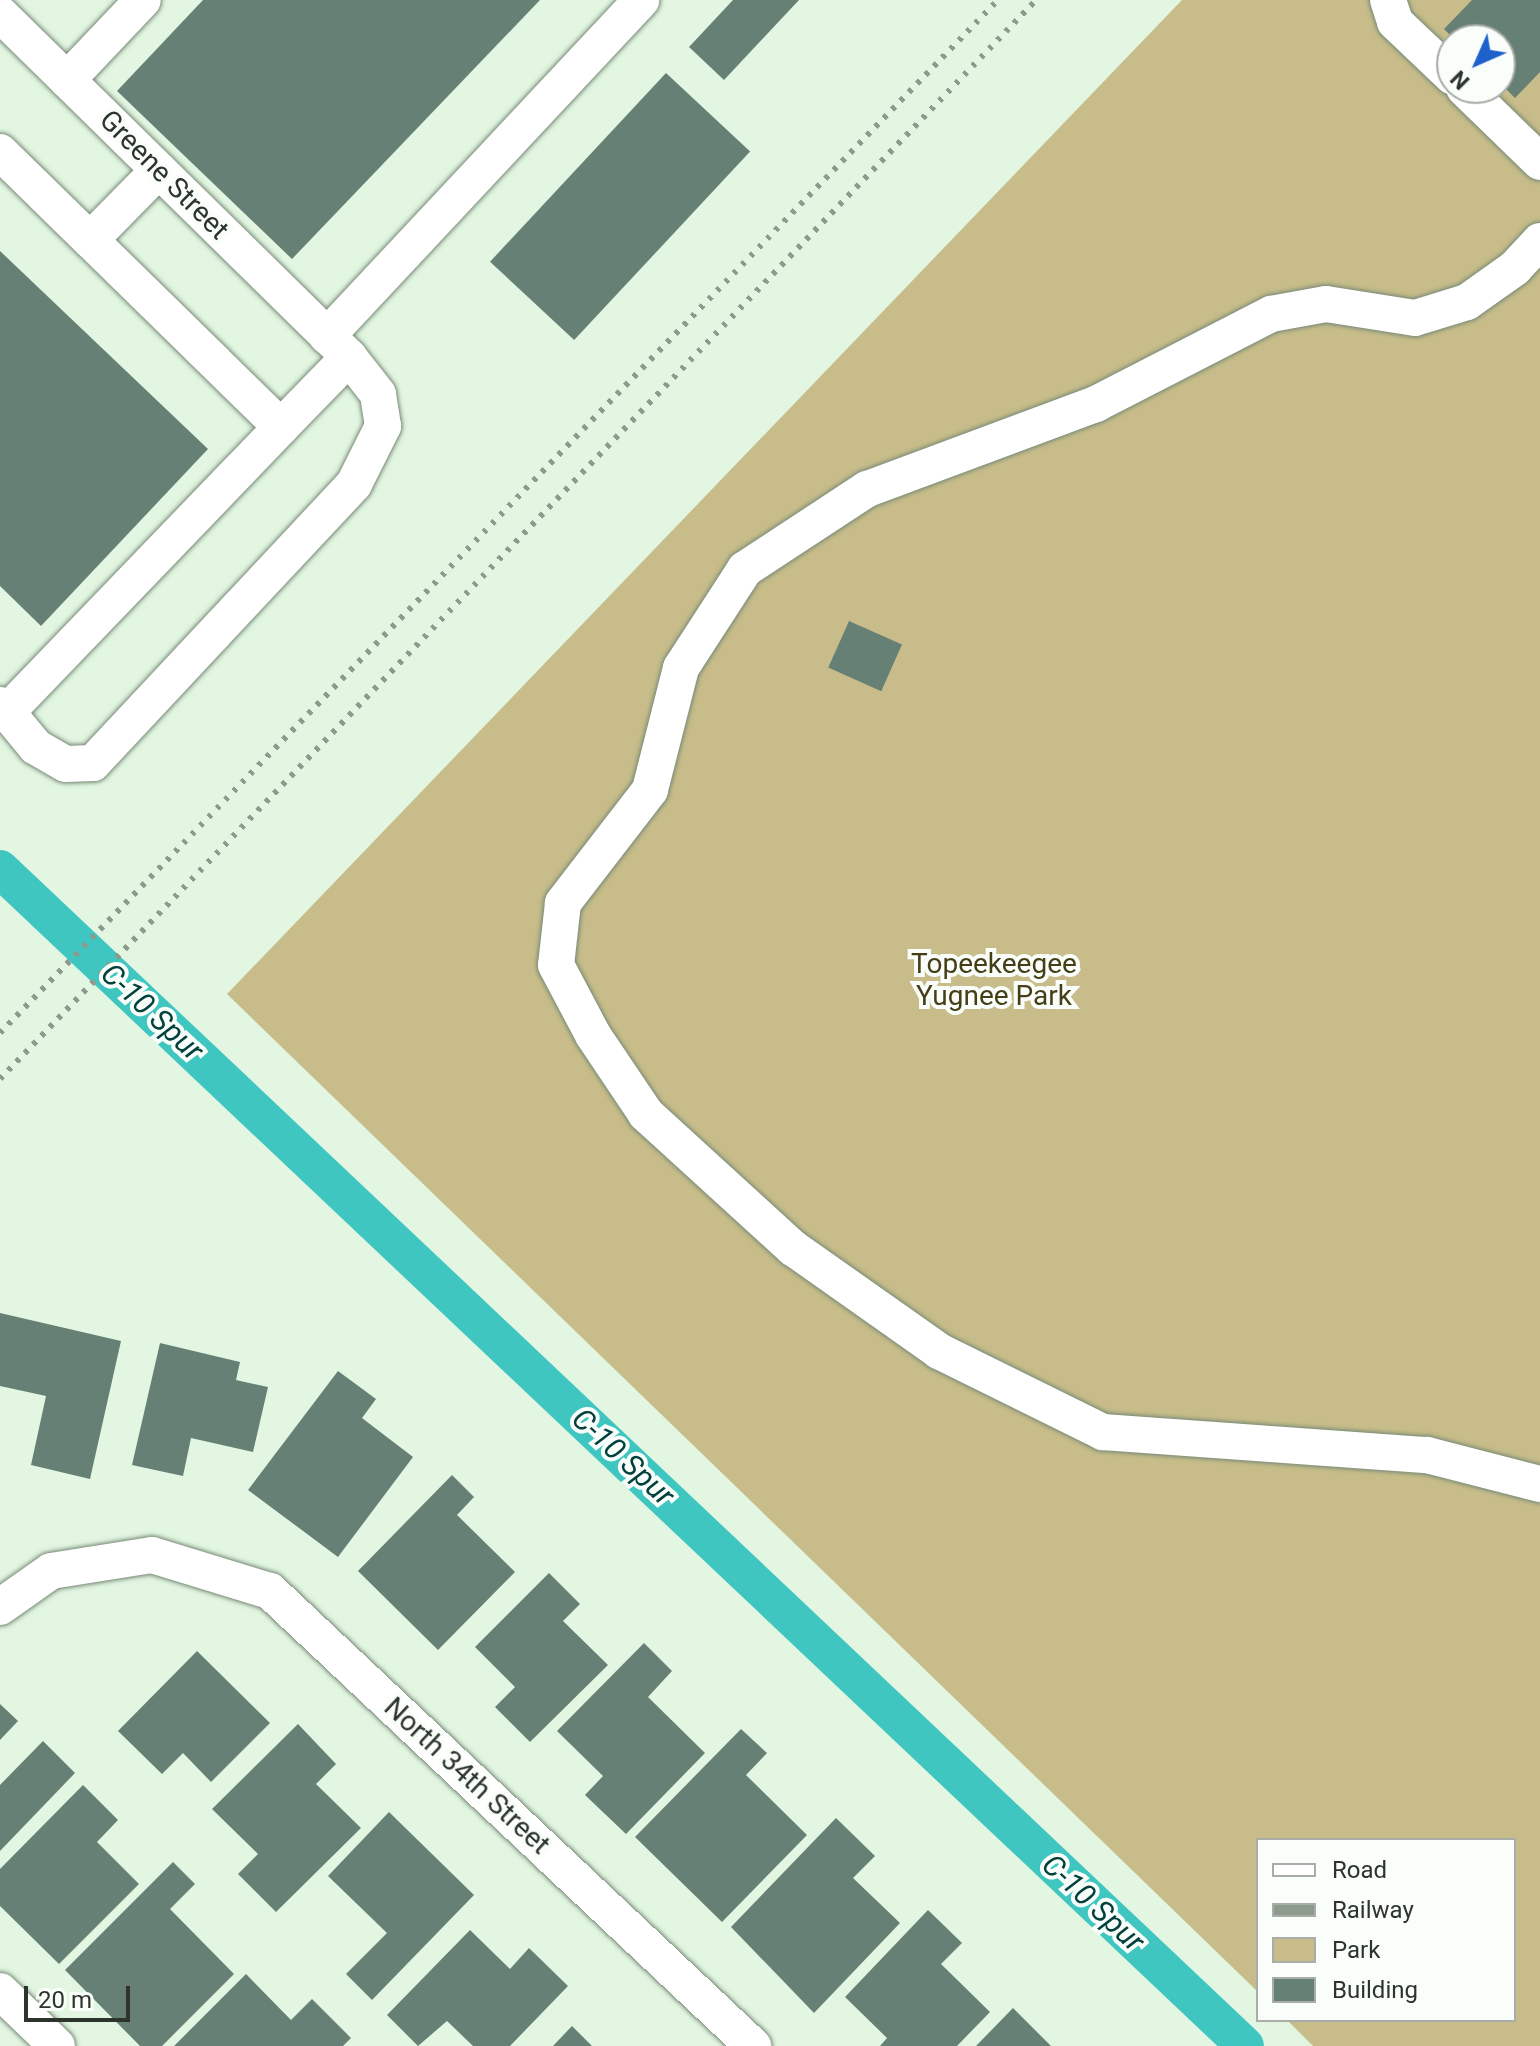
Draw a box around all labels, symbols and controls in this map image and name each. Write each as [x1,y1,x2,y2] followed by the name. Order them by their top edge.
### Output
[1436,24,1516,104] north arrow
[1446,66,1474,94] text: N
[92,103,236,247] street label: Greene Street
[911,947,1077,1013] park label: Topeekeegee Yugnee Park
[93,956,211,1068] water label: C-10 Spur
[564,1401,682,1513] water label: C-10 Spur
[377,1691,557,1861] street label: North 34th Street
[1256,1838,1516,2022] legend
[1034,1847,1152,1959] water label: C-10 Spur
[1332,1856,1387,1884] text: Road
[1332,1896,1414,1924] text: Railway
[1332,1936,1380,1964] text: Park
[28,1970,134,2020] scale bar
[1332,1976,1418,2004] text: Building
[38,1986,92,2014] text: 20 m

